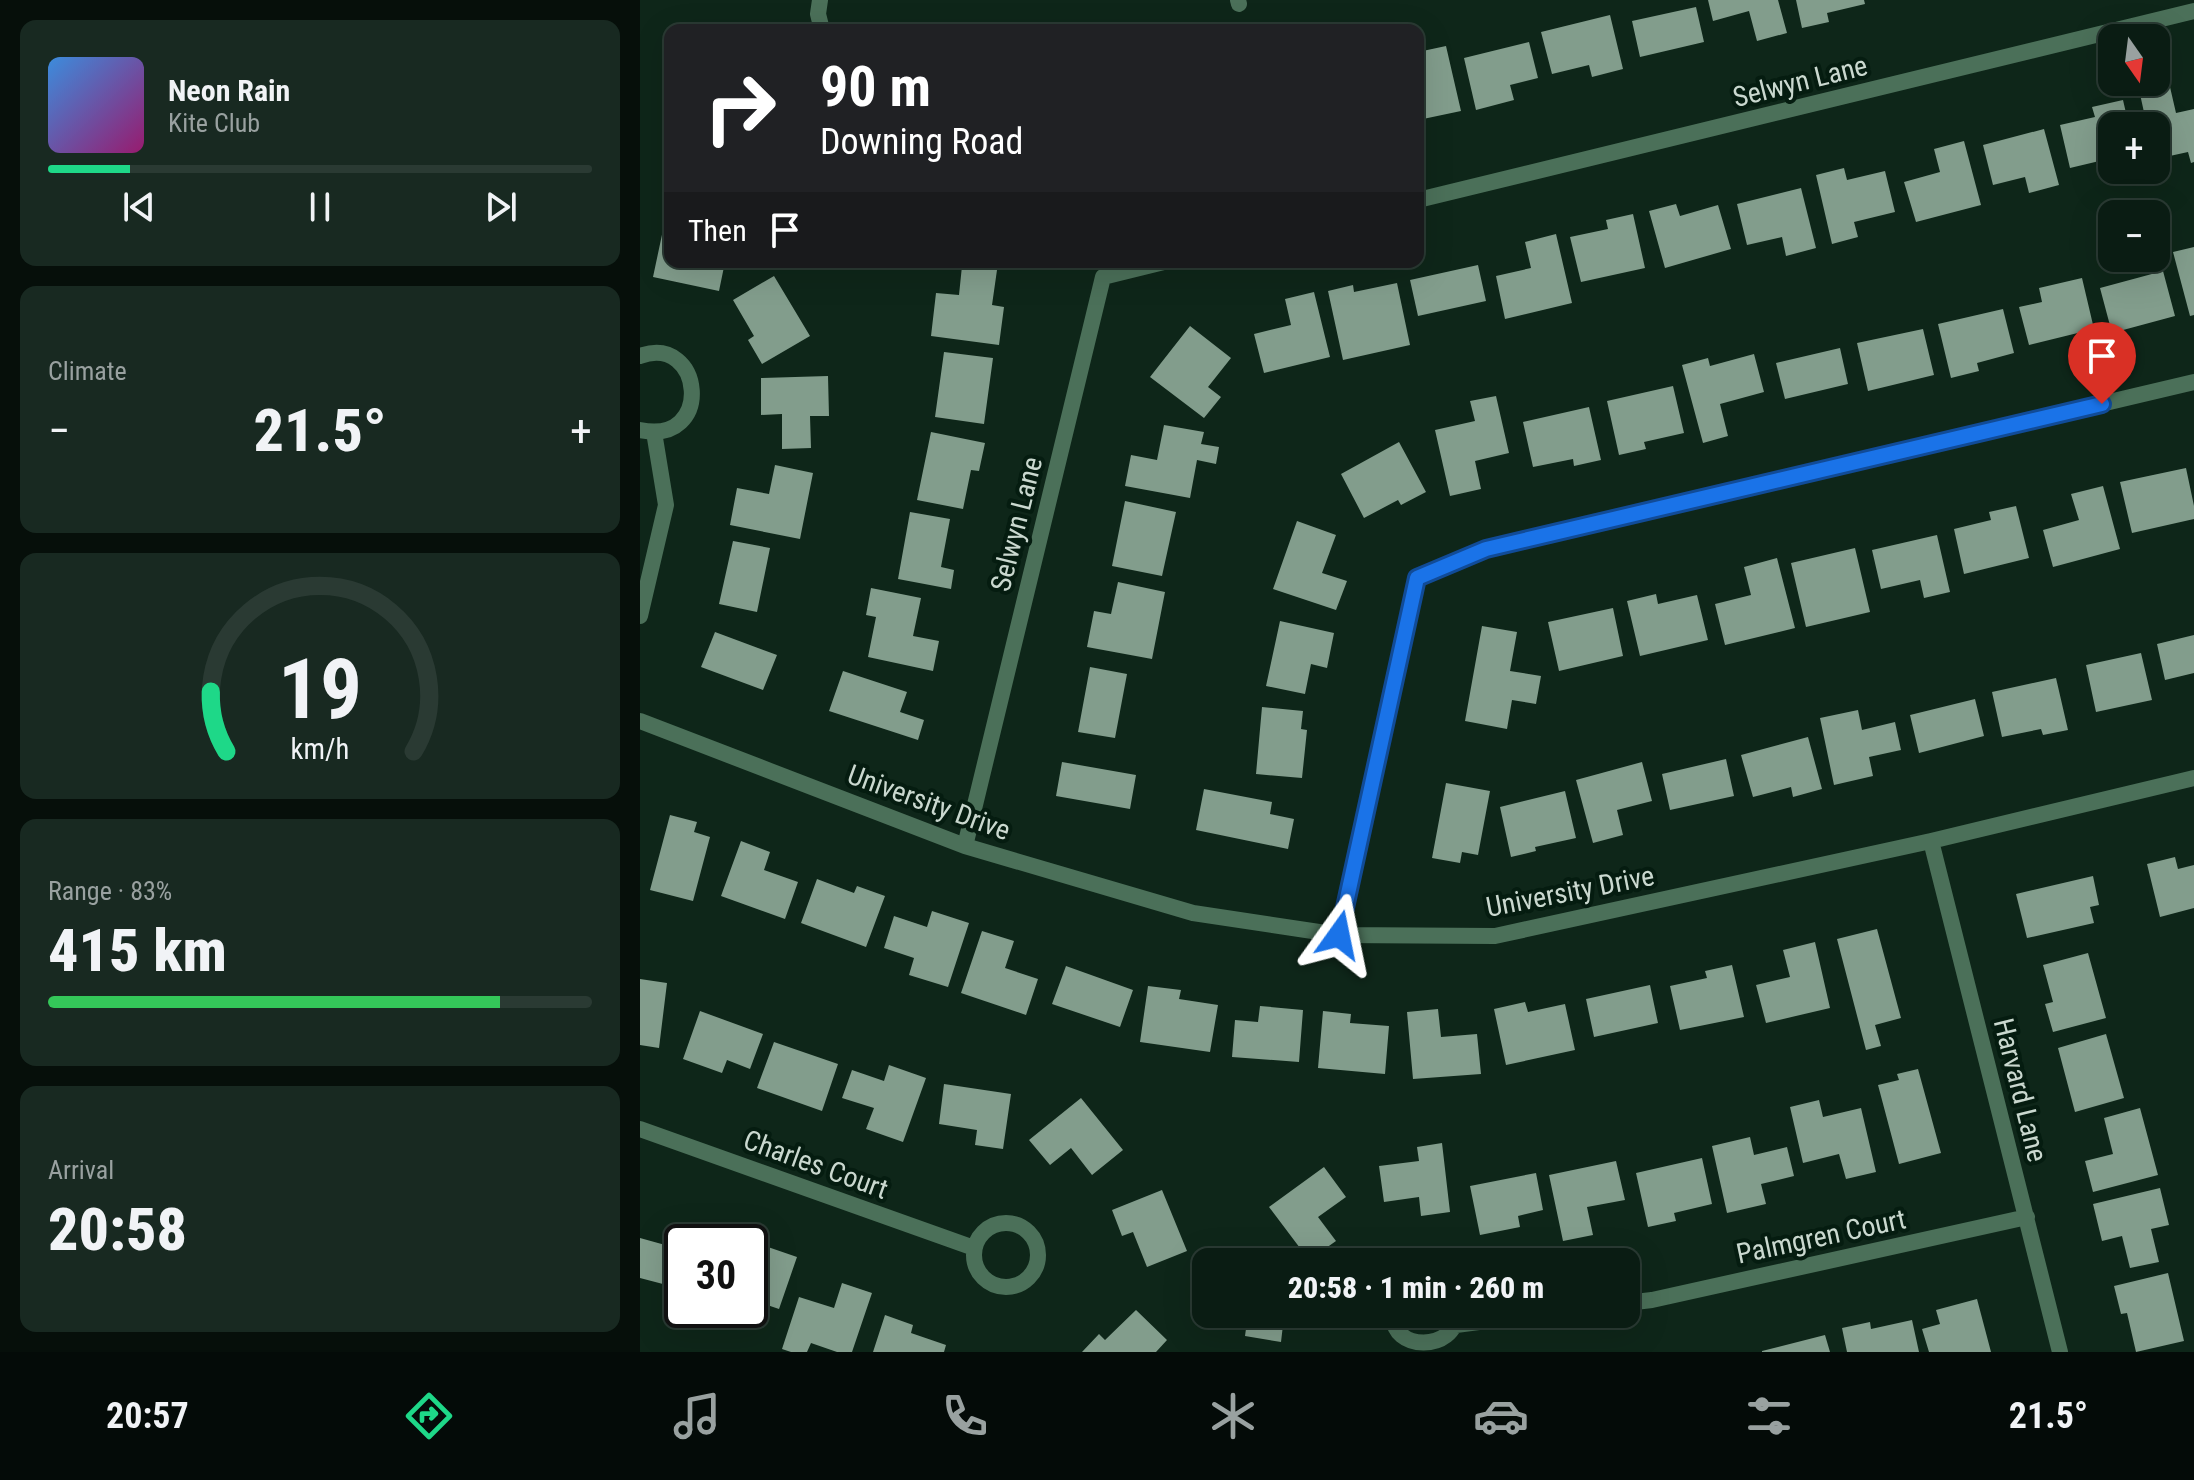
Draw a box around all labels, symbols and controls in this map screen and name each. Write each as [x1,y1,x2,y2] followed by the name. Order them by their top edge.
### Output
[2098,24,2170,96] north arrow
[2098,24,2170,272] map controls
[1729,49,1871,114] street label: Selwyn Lane
[820,54,931,120] text: 90 m
[688,56,792,160] icon: right
[168,73,290,108] text: Neon Rain
[168,108,260,138] text: Kite Club
[2098,112,2170,184] button: +
[820,121,1023,163] text: Downing Road
[117,185,161,229] icon: previous
[298,185,342,229] icon: pause
[479,185,523,229] icon: next
[2098,200,2170,272] button: −
[763,208,807,252] icon: arrive
[688,213,747,248] text: Then
[2068,322,2136,404] pin
[2080,334,2124,378] icon: arrive
[48,356,127,386] text: Climate
[254,395,387,466] text: 21.5°
[48,405,70,457] text: −
[570,405,592,457] text: +
[984,453,1049,595] street label: Selwyn Lane
[278,641,362,738] text: 19
[291,732,349,766] text: km/h
[843,758,1015,847] street label: University Drive
[1483,859,1657,924] street label: University Drive
[48,876,172,906] text: Range · 83%
[1297,893,1381,977] position arrow
[48,915,227,986] text: 415 km
[1987,1015,2054,1165] street label: Harvard Lane
[739,1123,892,1206] street label: Charles Court
[48,1155,114,1185] text: Arrival
[48,1194,187,1265] text: 20:58
[1733,1202,1909,1271] street label: Palmgren Court
[664,1224,768,1328] speed limit sign: 30
[1288,1270,1544,1305] text: 20:58 · 1 min · 260 m
[401,1388,457,1444] icon: directions
[669,1388,725,1444] icon: music
[937,1388,993,1444] icon: phone
[1205,1388,1261,1444] icon: climate
[1473,1388,1529,1444] icon: car
[1741,1388,1797,1444] icon: filters
[106,1395,189,1437] text: 20:57
[2009,1395,2088,1437] text: 21.5°

